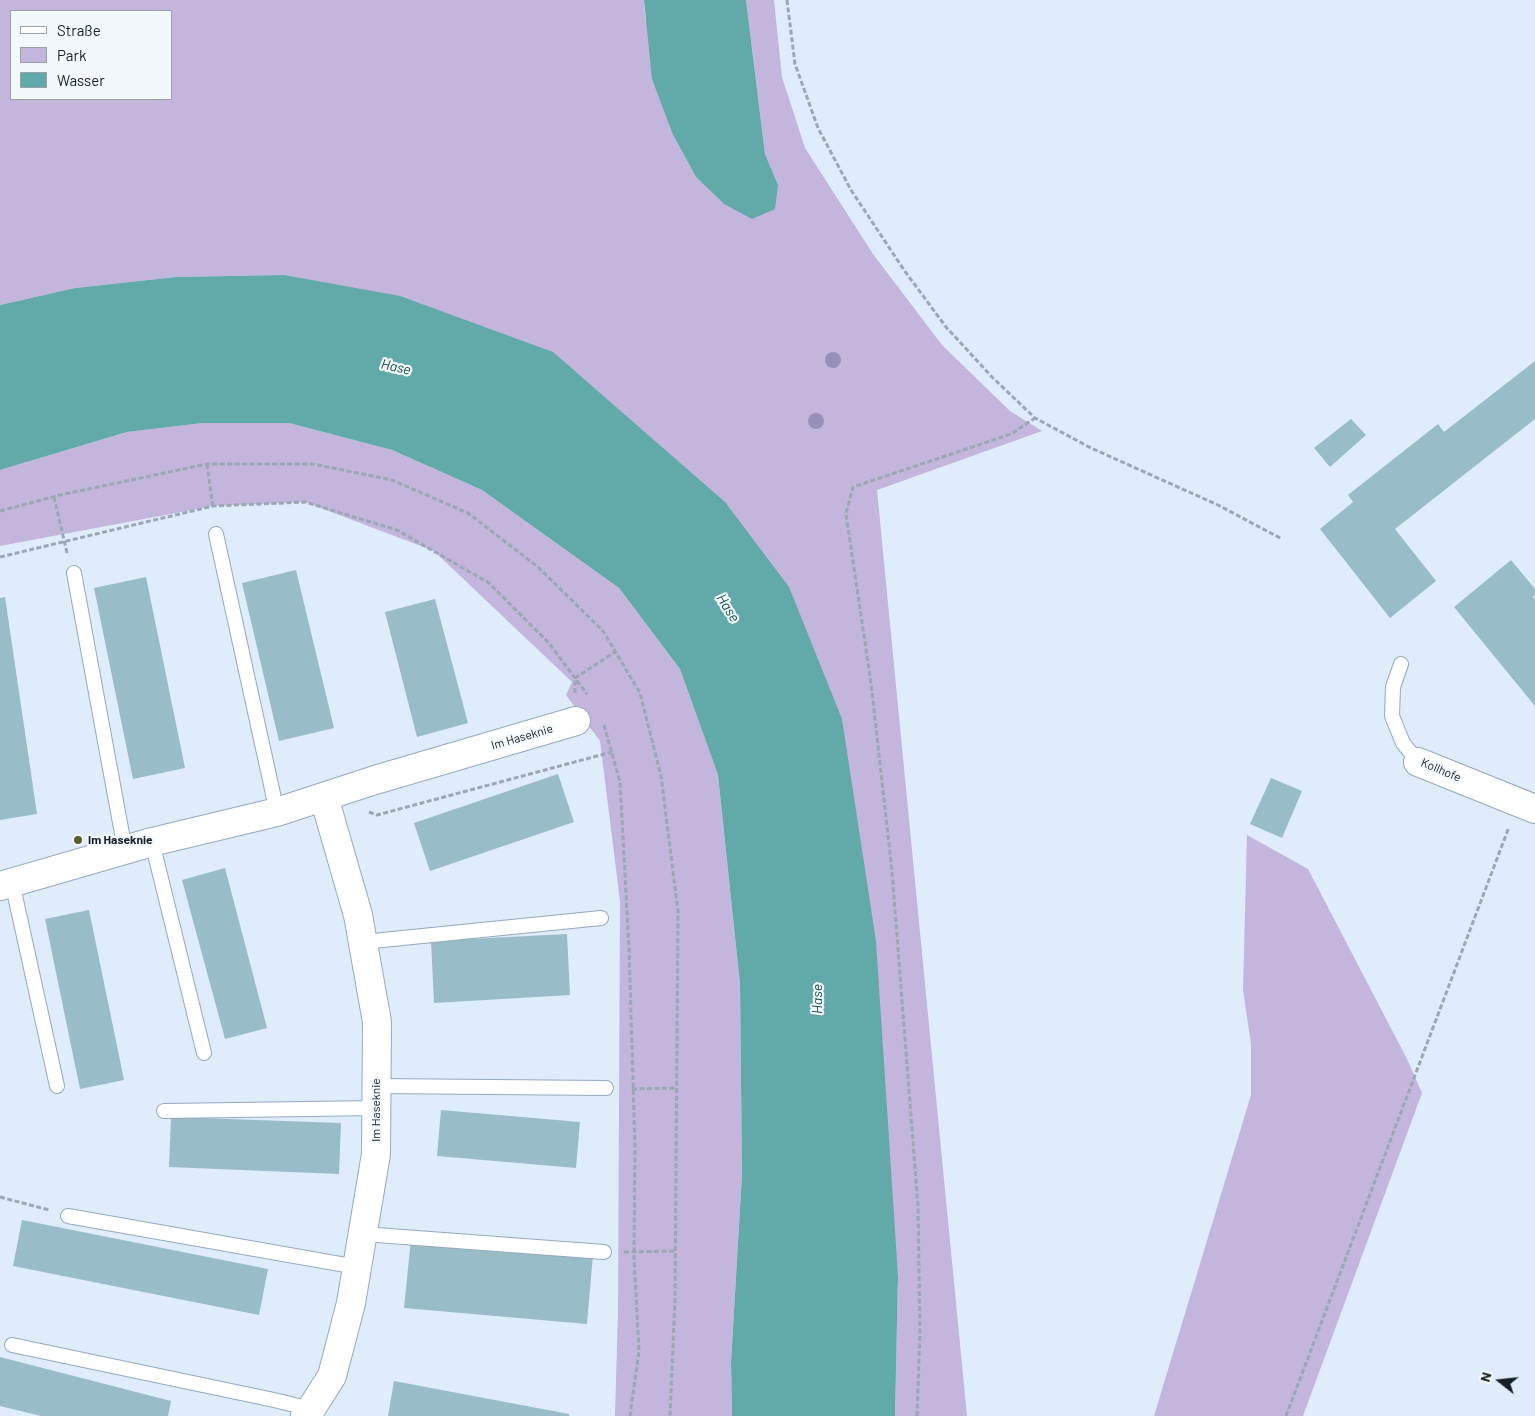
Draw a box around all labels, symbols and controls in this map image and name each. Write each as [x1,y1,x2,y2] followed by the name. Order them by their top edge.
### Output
[10,10,172,100] legend
[57,21,101,39] text: Straße
[57,46,86,64] text: Park
[57,71,105,89] text: Wasser
[379,355,413,379] water label: Hase
[713,591,743,625] water label: Hase
[489,721,555,753] street label: Im Haseknie
[1419,755,1463,785] street label: Kollhofe
[88,833,153,847] place label: Im Haseknie
[72,834,84,846] marker: Im Haseknie
[809,984,825,1014] water label: Hase
[369,1078,383,1142] street label: Im Haseknie
[1475,1356,1525,1406] north arrow
[1476,1370,1495,1384] text: N

